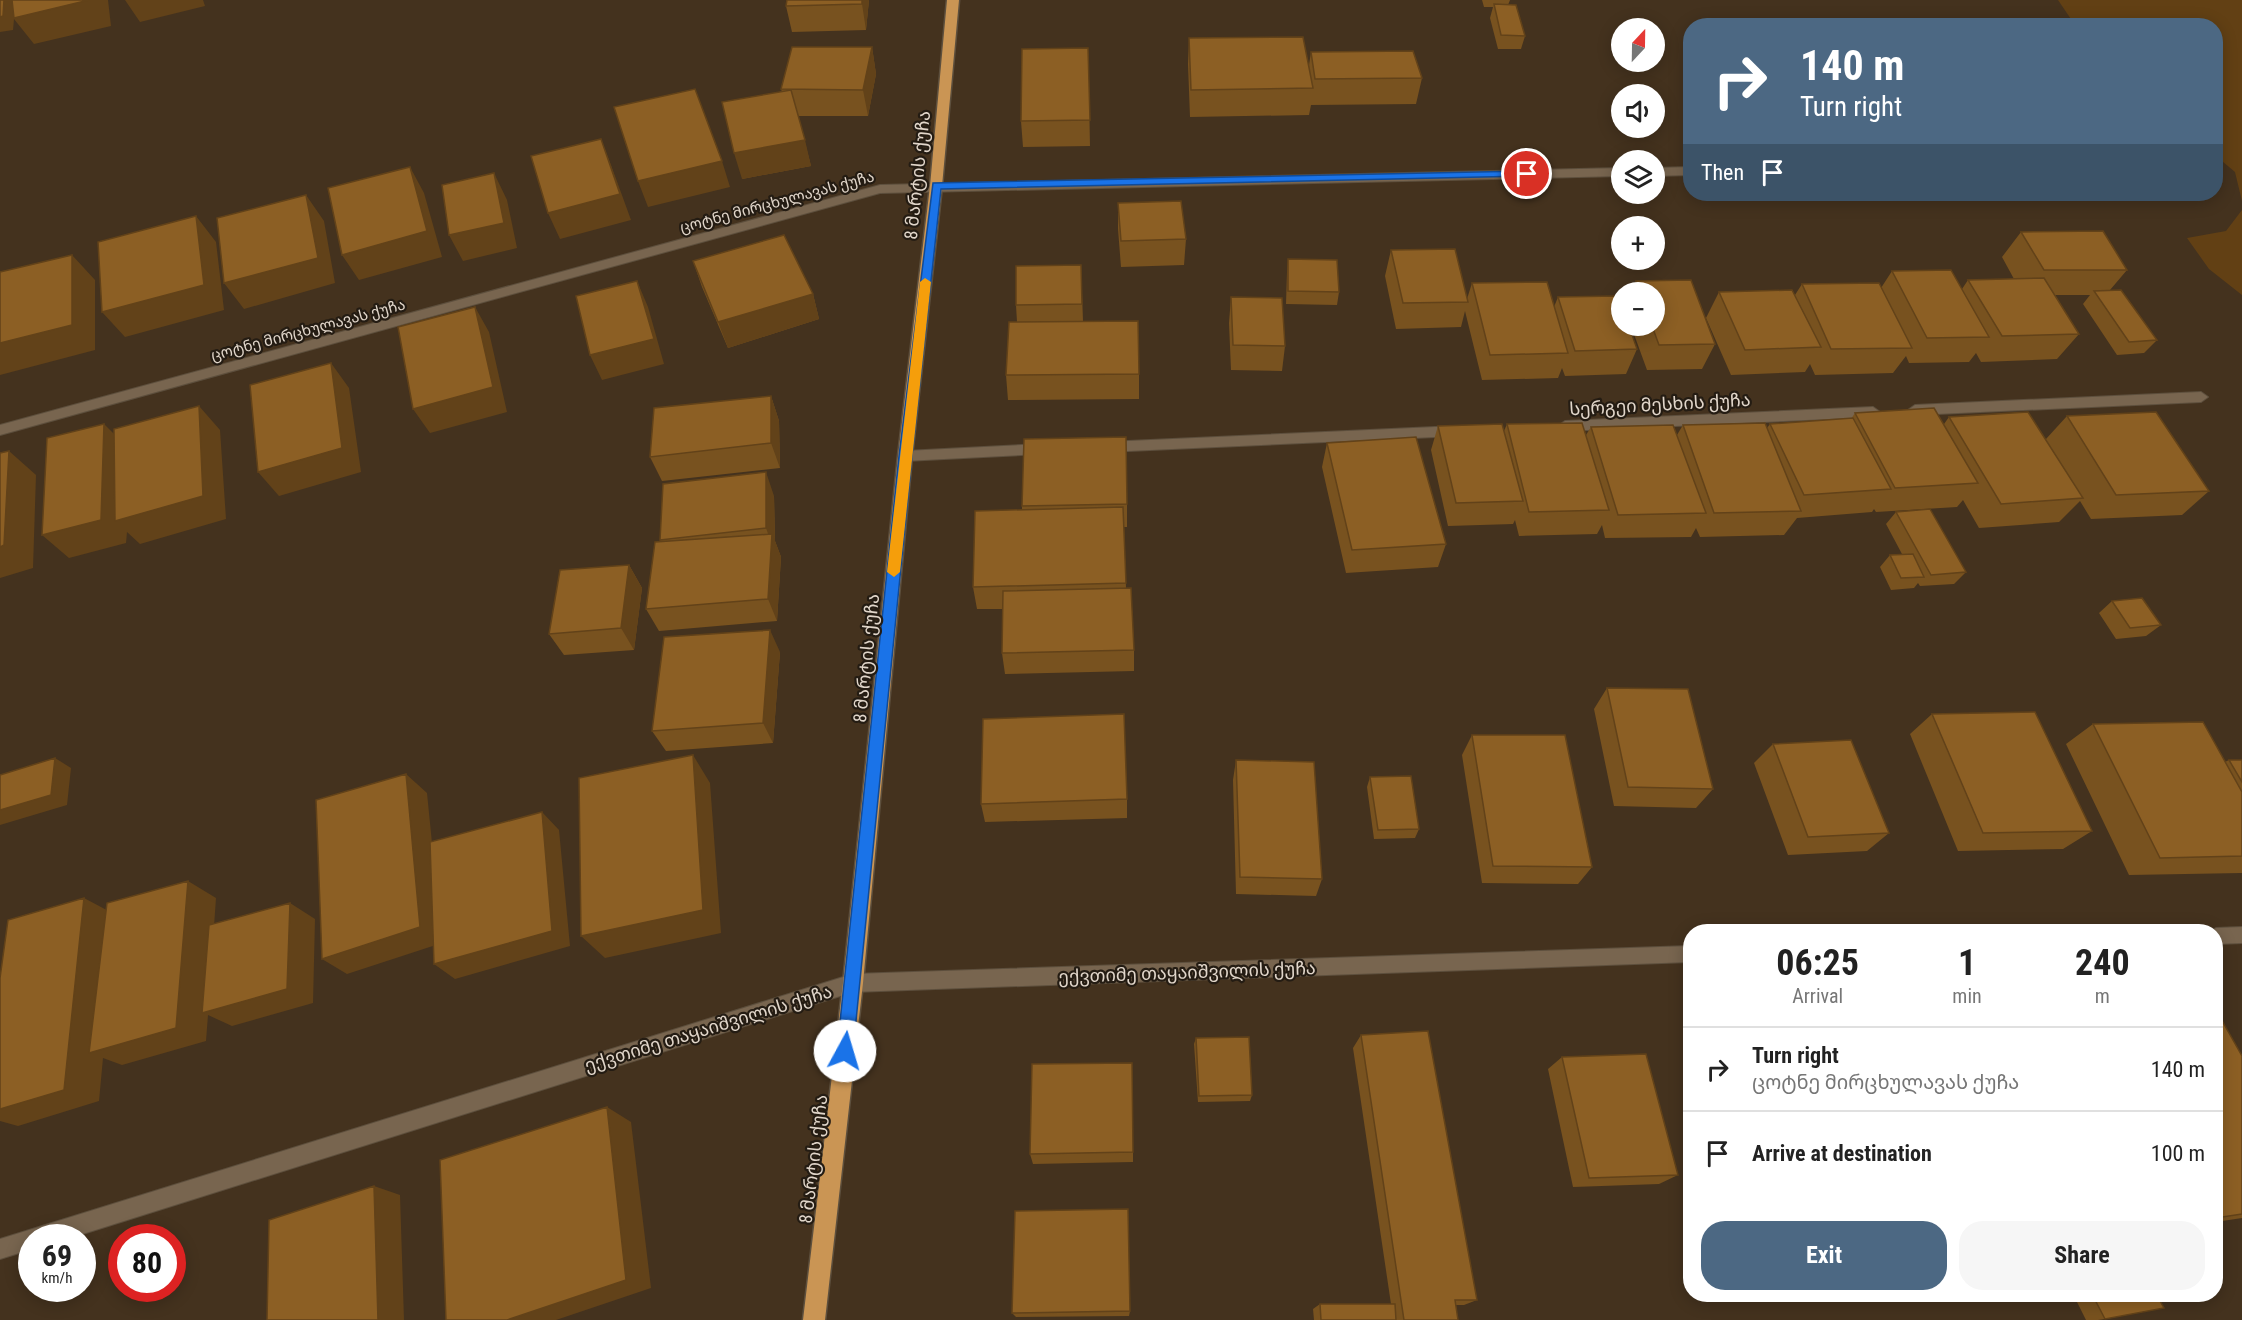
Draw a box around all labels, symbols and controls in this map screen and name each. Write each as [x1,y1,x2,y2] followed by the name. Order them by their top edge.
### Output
[1611,18,1665,72] north arrow
[1611,18,1665,336] map controls
[1800,41,1905,90] text: 140 m
[1701,42,1779,120] icon: right
[1611,84,1665,138] button: sound
[1800,91,1902,123] text: Turn right
[900,110,935,241] street label: 8 მარტის ქუჩა
[1501,148,1552,199] pin
[1611,150,1665,204] button: layers
[1756,156,1789,189] icon: arrive
[1510,157,1543,190] icon: arrive
[1701,160,1744,185] text: Then
[678,167,876,237] street label: ცოტნე მირცხულავას ქუჩა
[1611,216,1665,270] button: +
[1611,282,1665,336] button: −
[209,295,407,365] street label: ცოტნე მირცხულავას ქუჩა
[1569,389,1751,420] street label: სერგეი მესხის ქუჩა
[849,593,884,724] street label: 8 მარტის ქუჩა
[1776,942,1859,984] text: 06:25
[1958,942,1976,984] text: 1
[2075,942,2130,984] text: 240
[1058,957,1316,988] street label: ექვთიმე თაყაიშვილის ქუჩა
[582,980,835,1077] street label: ექვთიმე თაყაიშვილის ქუჩა
[1792,984,1843,1008] text: Arrival
[1952,984,1982,1008] text: min
[2095,984,2110,1008] text: m
[813,1019,877,1083] position arrow
[1752,1043,1839,1068] text: Turn right
[1701,1053,1734,1086] icon: right
[2151,1057,2205,1082] text: 140 m
[1752,1070,2019,1094] text: ცოტნე მირცხულავას ქუჩა
[795,1093,832,1225] street label: 8 მარტის ქუჩა
[1701,1137,1734,1170] icon: arrive
[1752,1141,1932,1166] text: Arrive at destination
[2151,1141,2205,1166] text: 100 m
[1701,1221,1947,1290] button: Exit
[1959,1221,2205,1290] button: Share
[108,1224,186,1302] speed limit sign: 80
[42,1238,72,1273] text: 69
[42,1269,72,1287] text: km/h

